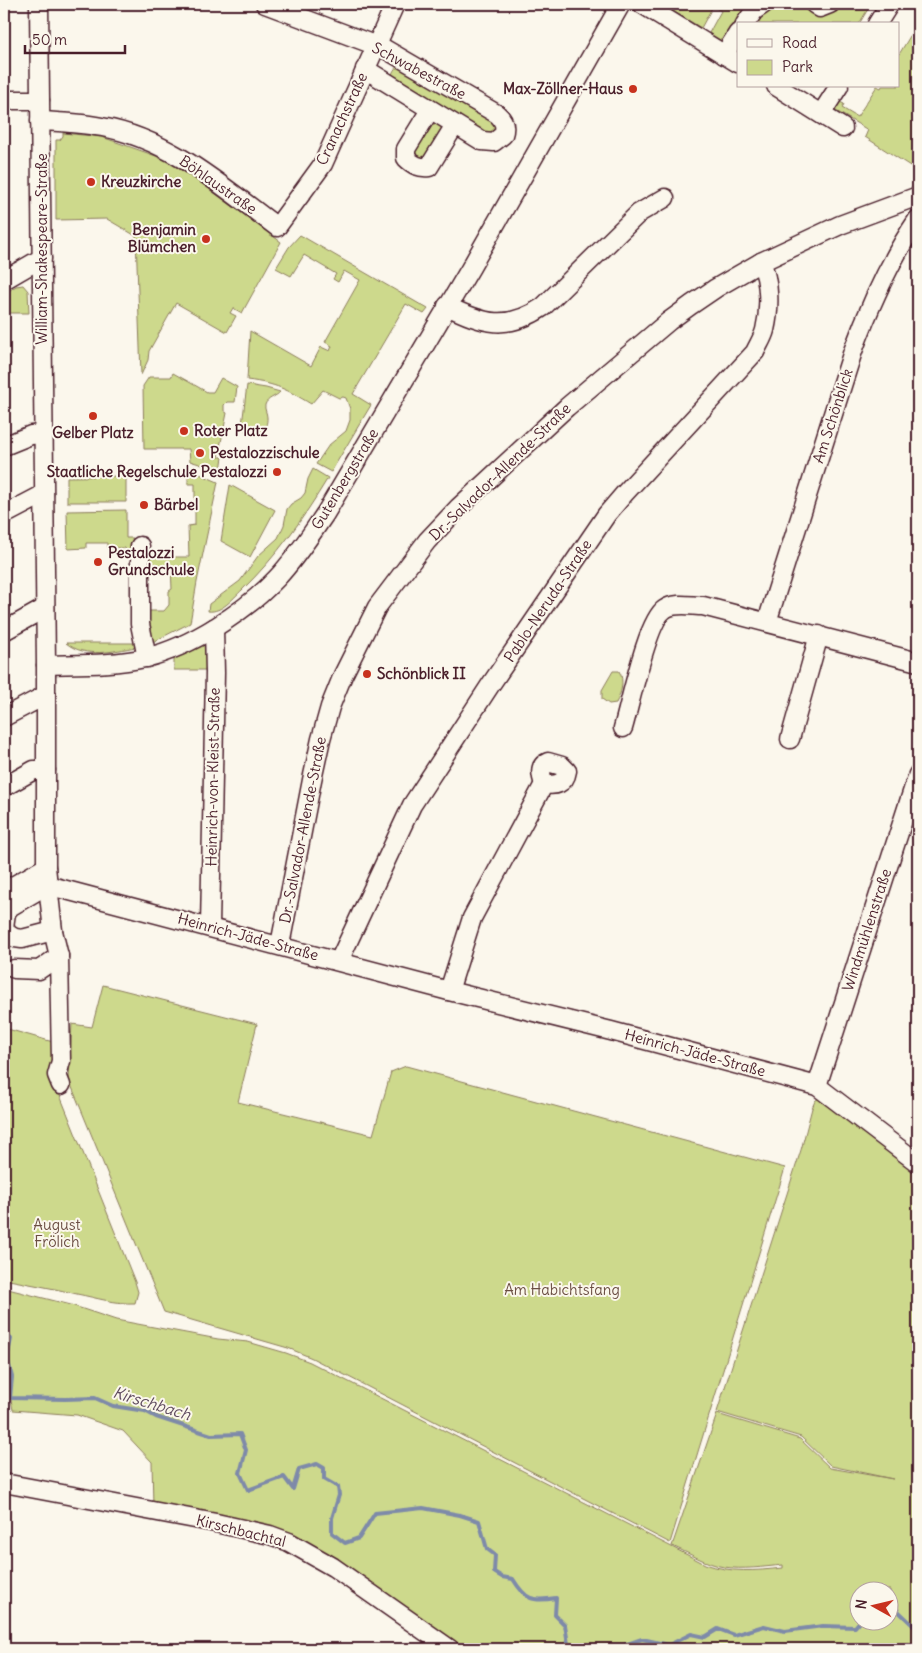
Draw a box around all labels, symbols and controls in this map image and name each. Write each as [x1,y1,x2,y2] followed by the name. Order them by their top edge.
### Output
[25,22,125,54] scale bar
[737,22,900,88] legend
[32,30,67,49] text: 50 m
[782,33,817,52] text: Road
[369,38,470,103] street label: Schwabestraße
[782,57,813,76] text: Park
[312,69,371,168] street label: Cranachstraße
[503,79,623,98] place label: Max-Zöllner-Haus
[627,83,639,95] marker: Max-Zöllner-Haus
[176,151,261,218] street label: Böhlaustraße
[32,153,51,345] street label: William-Shakespeare-Straße
[101,172,181,191] place label: Kreuzkirche
[85,176,97,188] marker: Kreuzkirche
[128,220,196,256] place label: Benjamin Blümchen
[200,233,212,245] marker: Benjamin Blümchen
[808,366,857,466] street label: Am Schönblick
[425,399,574,544] street label: Dr.-Salvador-Allende-Straße
[87,410,99,422] marker: Gelber Platz
[194,421,268,440] place label: Roter Platz
[52,423,134,442] place label: Gelber Platz
[178,425,190,437] marker: Roter Platz
[307,425,382,533] street label: Gutenbergstraße
[210,443,320,462] place label: Pestalozzischule
[194,447,206,459] marker: Pestalozzischule
[47,462,267,482] place label: Staatliche Regelschule Pestalozzi
[271,466,283,478] marker: Staatliche Regelschule Pestalozzi
[154,495,198,514] place label: Bärbel
[138,499,150,511] marker: Bärbel
[499,536,596,666] street label: Pablo-Neruda-Straße
[108,543,194,579] place label: Pestalozzi Grundschule
[92,556,104,568] marker: Pestalozzi Grundschule
[377,664,466,683] place label: Schönblick II
[361,668,373,680] marker: Schönblick II
[201,687,224,867] street label: Heinrich-von-Kleist-Straße
[275,735,330,925] street label: Dr.-Salvador-Allende-Straße
[838,866,895,994] street label: Windmühlenstraße
[176,909,321,964] street label: Heinrich-Jäde-Straße
[623,1025,768,1080] street label: Heinrich-Jäde-Straße
[33,1215,81,1251] park label: August Frölich
[504,1280,620,1299] park label: Am Habichtsfang
[111,1382,194,1424] water label: Kirschbach
[194,1510,288,1551] street label: Kirschbachtal
[850,1580,900,1630] north arrow
[852,1598,871,1610] text: N

